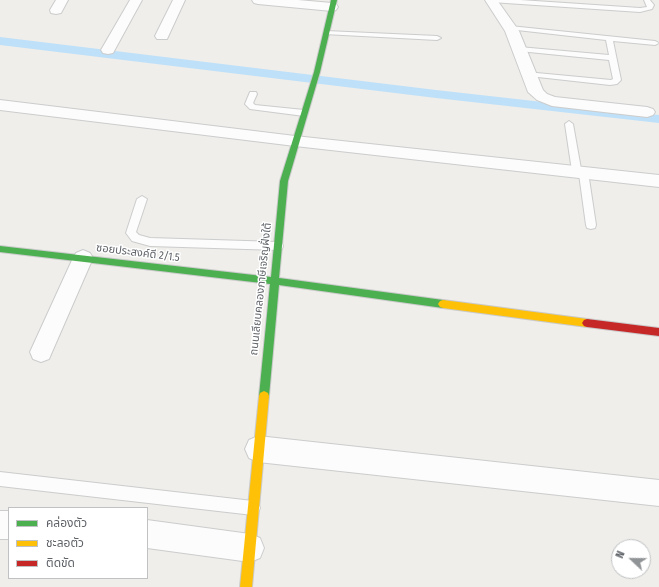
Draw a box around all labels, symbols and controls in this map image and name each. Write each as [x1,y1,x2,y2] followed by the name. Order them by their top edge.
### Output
[247,222,275,356] street label: ถนนเลียบคลองภาษีเจริญฝั่งใต้
[95,241,181,265] street label: ซอยประสงค์ดี 2/1.5
[8,507,148,579] legend
[46,516,87,530] text: คล่องตัว
[46,536,84,550] text: ชะลอตัว
[611,539,651,579] north arrow
[613,549,628,560] text: N
[46,556,75,570] text: ติดขัด

